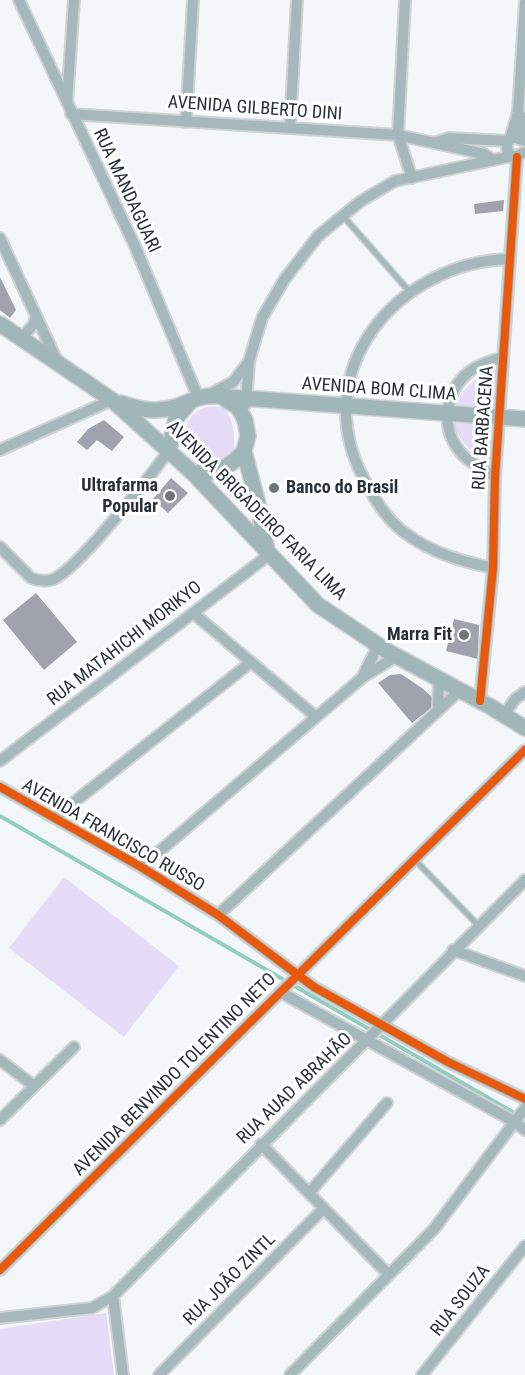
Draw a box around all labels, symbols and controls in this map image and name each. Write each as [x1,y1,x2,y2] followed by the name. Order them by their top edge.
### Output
[167,92,343,126] street label: AVENIDA GILBERTO DINI
[88,125,164,257] street label: RUA MANDAGUARI
[469,365,499,491] street label: RUA BARBACENA
[301,374,457,406] street label: AVENIDA BOM CLIMA
[162,417,350,605] street label: AVENIDA BRIGADEIRO FARIA LIMA
[81,475,158,518] place label: Ultrafarma Popular
[286,477,398,499] place label: Banco do Brasil
[267,481,281,495] marker: Banco do Brasil
[163,489,177,503] marker: Ultrafarma Popular
[43,577,207,711] street label: RUA MATAHICHI MORIKYO
[387,624,452,646] place label: Marra Fit
[457,628,471,642] marker: Marra Fit
[18,775,208,897] street label: AVENIDA FRANCISCO RUSSO
[69,969,281,1181] street label: AVENIDA BENVINDO TOLENTINO NETO
[233,1029,357,1149] street label: RUA AUAD ABRAHÃO
[179,1229,281,1331] street label: RUA JOÃO ZINTL
[427,1261,495,1341] street label: RUA SOUZA

